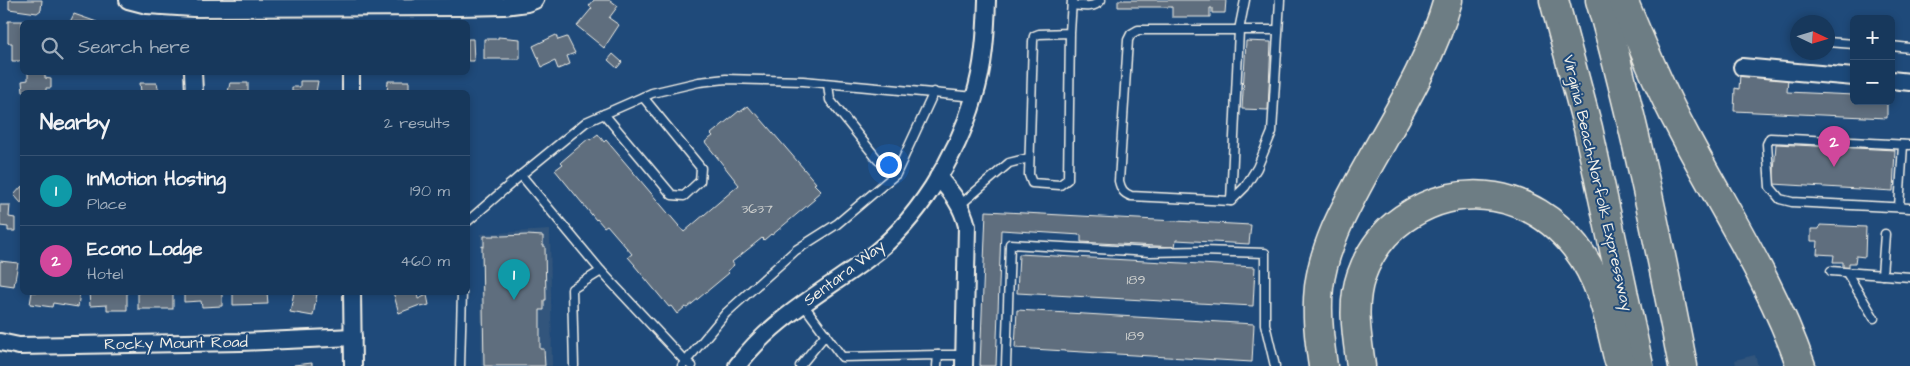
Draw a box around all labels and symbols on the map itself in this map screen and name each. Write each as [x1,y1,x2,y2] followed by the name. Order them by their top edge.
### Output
[1790,15,1835,60] north arrow
[1557,53,1638,314] street label: Virginia Beach-Norfolk Expressway
[1818,126,1850,167] pin: 2
[876,152,902,178] your location
[741,199,773,219] house number: 3637
[799,235,890,312] street label: Sentara Way
[498,259,530,300] pin: 1
[1127,270,1145,290] house number: 189
[1126,326,1144,346] house number: 189
[104,331,248,356] street label: Rocky Mount Road

